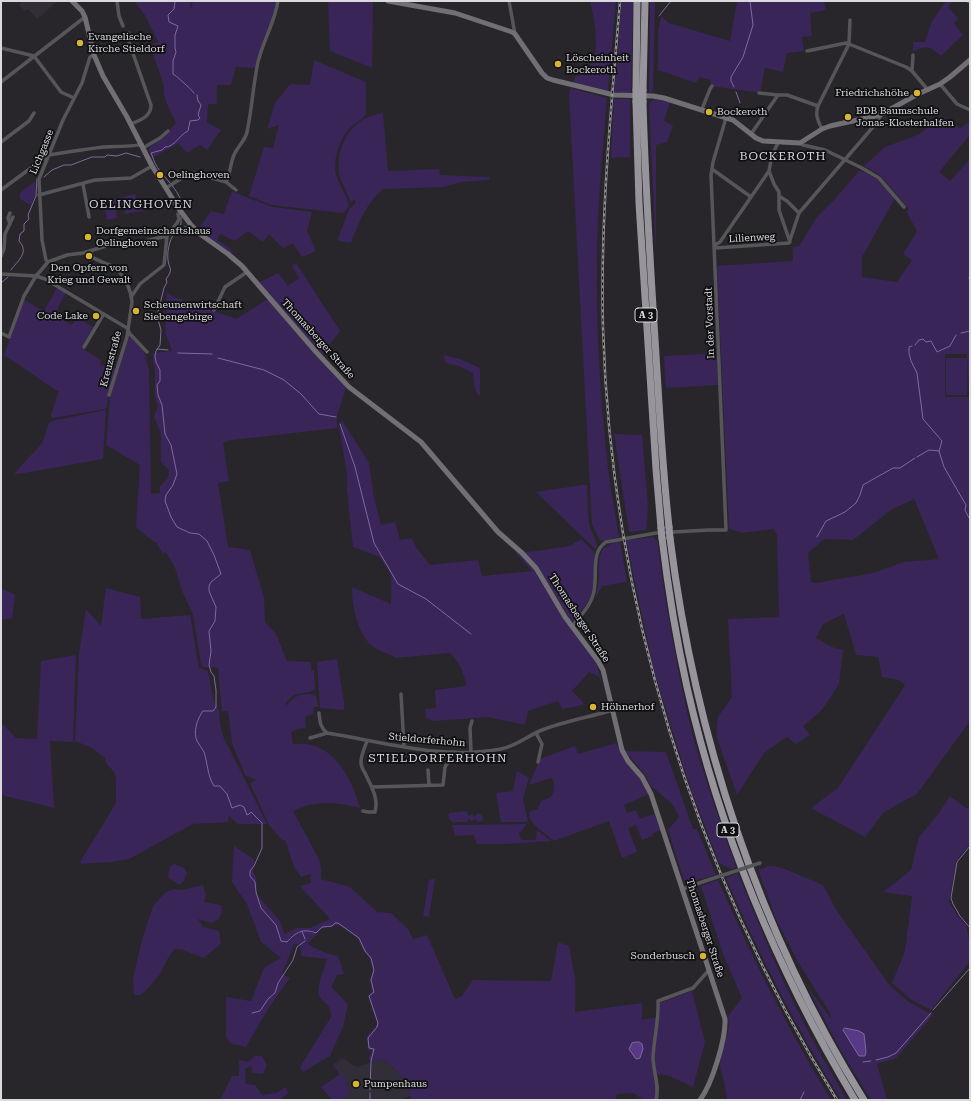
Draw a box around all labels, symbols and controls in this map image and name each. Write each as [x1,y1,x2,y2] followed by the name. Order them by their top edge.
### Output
[88,31,165,54] place label: Evangelische Kirche Stieldorf
[75,38,85,48] marker: Evangelische Kirche Stieldorf
[566,52,629,76] place label: Löscheinheit Bockeroth
[553,59,563,69] marker: Löscheinheit Bockeroth
[835,87,909,99] place label: Friedrichshöhe
[912,88,922,98] marker: Friedrichshöhe
[856,105,954,128] place label: BDB Baumschule Jonas-Klosterhalfen
[717,106,767,118] place label: Bockeroth
[704,107,714,117] marker: Bockeroth
[843,112,853,122] marker: BDB Baumschule Jonas-Klosterhalfen
[28,128,56,176] street label: Lichgasse
[739,149,827,163] district label: BOCKEROTH
[168,169,230,181] place label: Oelinghoven
[155,170,165,180] marker: Oelinghoven
[89,197,193,211] district label: OELINGHOVEN
[96,225,211,248] place label: Dorfgemeinschaftshaus Oelinghoven
[728,231,776,245] street label: Lilienweg
[83,232,93,242] marker: Dorfgemeinschaftshaus Oelinghoven
[84,251,94,261] marker: Den Opfern von Krieg und Gewalt
[47,262,131,286] place label: Den Opfern von Krieg und Gewalt
[703,287,717,359] street label: In der Vorstadt
[279,297,357,381] street label: Thomasberger Straße
[144,299,242,322] place label: Scheunenwirtschaft Siebengebirge
[131,306,141,316] marker: Scheunenwirtschaft Siebengebirge
[635,308,657,322] road number: A 3
[37,310,88,322] place label: Code Lake
[91,311,101,321] marker: Code Lake
[98,330,124,388] street label: Kreuzstraße
[546,571,612,665] street label: Thomasberger Straße
[601,701,654,713] place label: Höhnerhof
[588,702,598,712] marker: Höhnerhof
[388,731,466,749] street label: Stieldorferhohn
[368,751,508,765] district label: STIELDORFERHOHN
[717,823,739,837] road number: A 3
[683,877,727,979] street label: Thomasberger Straße
[631,950,695,962] place label: Sonderbusch
[698,951,708,961] marker: Sonderbusch
[364,1078,427,1090] place label: Pumpenhaus
[351,1079,361,1089] marker: Pumpenhaus

